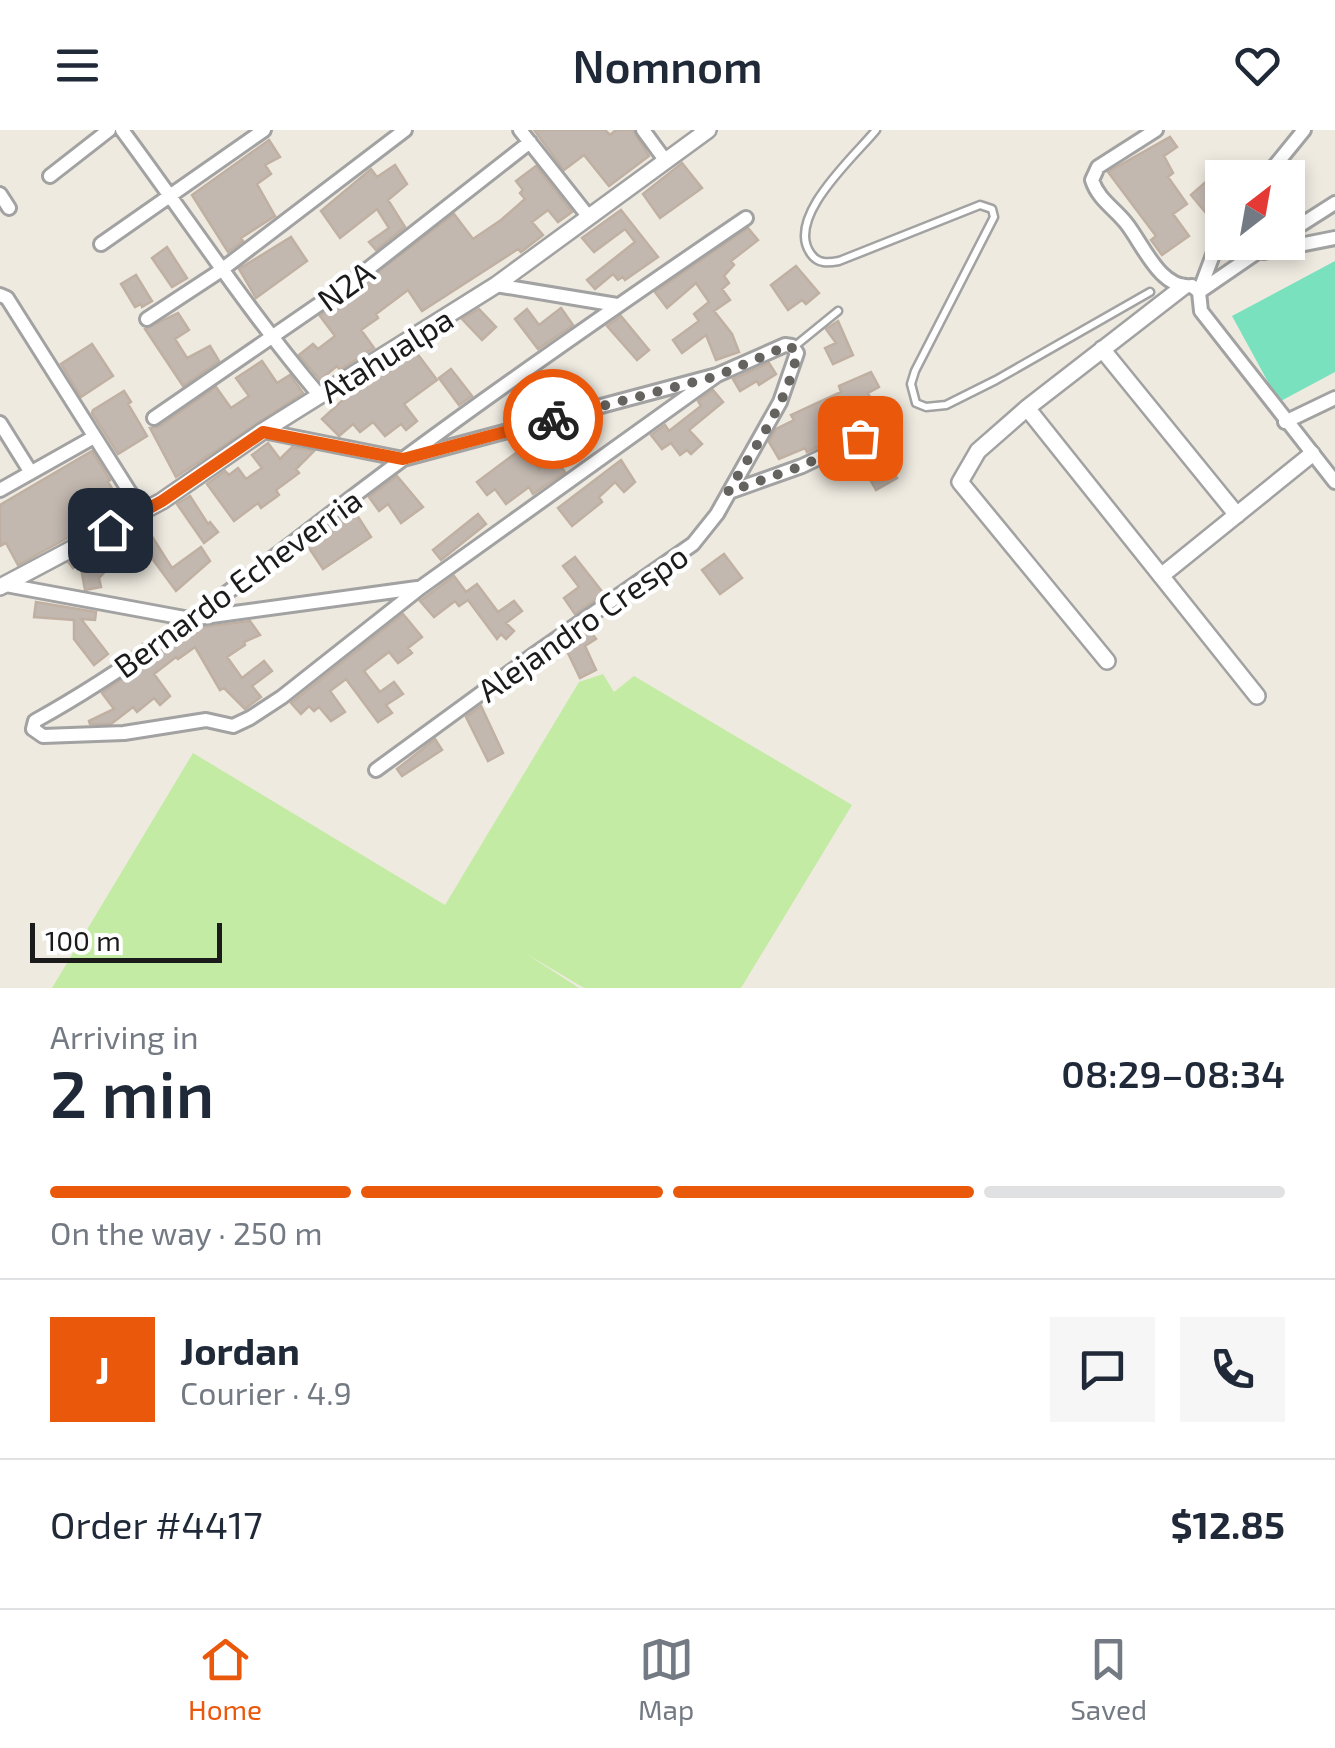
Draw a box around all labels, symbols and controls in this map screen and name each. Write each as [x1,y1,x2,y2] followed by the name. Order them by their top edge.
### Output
[50,38,105,93] icon: menu
[572,38,763,92] text: Nomnom
[1230,38,1285,93] icon: heart
[1205,160,1305,260] north arrow
[1205,160,1305,260] map controls
[309,252,381,318] street label: N2A
[313,298,459,410] street label: Atahualpa
[503,369,603,469] courier
[526,392,581,447] icon: bike
[818,396,903,481] pin
[833,411,888,466] icon: bag
[106,479,368,685] street label: Bernardo Echeverria
[68,488,153,573] pin
[83,503,138,558] icon: home
[470,535,695,709] street label: Alejandro Crespo
[30,918,222,963] scale bar
[45,923,121,957] text: 100 m
[50,1017,199,1055] text: Arriving in
[1061,1050,1285,1096] text: 08:29–08:34
[50,1053,214,1131] text: 2 min
[50,1213,322,1251] text: On the way · 250 m
[1050,1317,1155,1422] button: chat
[1180,1317,1285,1422] button: phone
[180,1327,300,1373] text: Jordan
[95,1346,110,1392] text: J
[180,1373,352,1411] text: Courier · 4.9
[50,1501,263,1547] text: Order #4417
[1171,1501,1285,1547] text: $12.85
[188,1632,262,1726] tab: Home
[638,1632,694,1726] tab: Map
[1070,1632,1147,1726] tab: Saved

